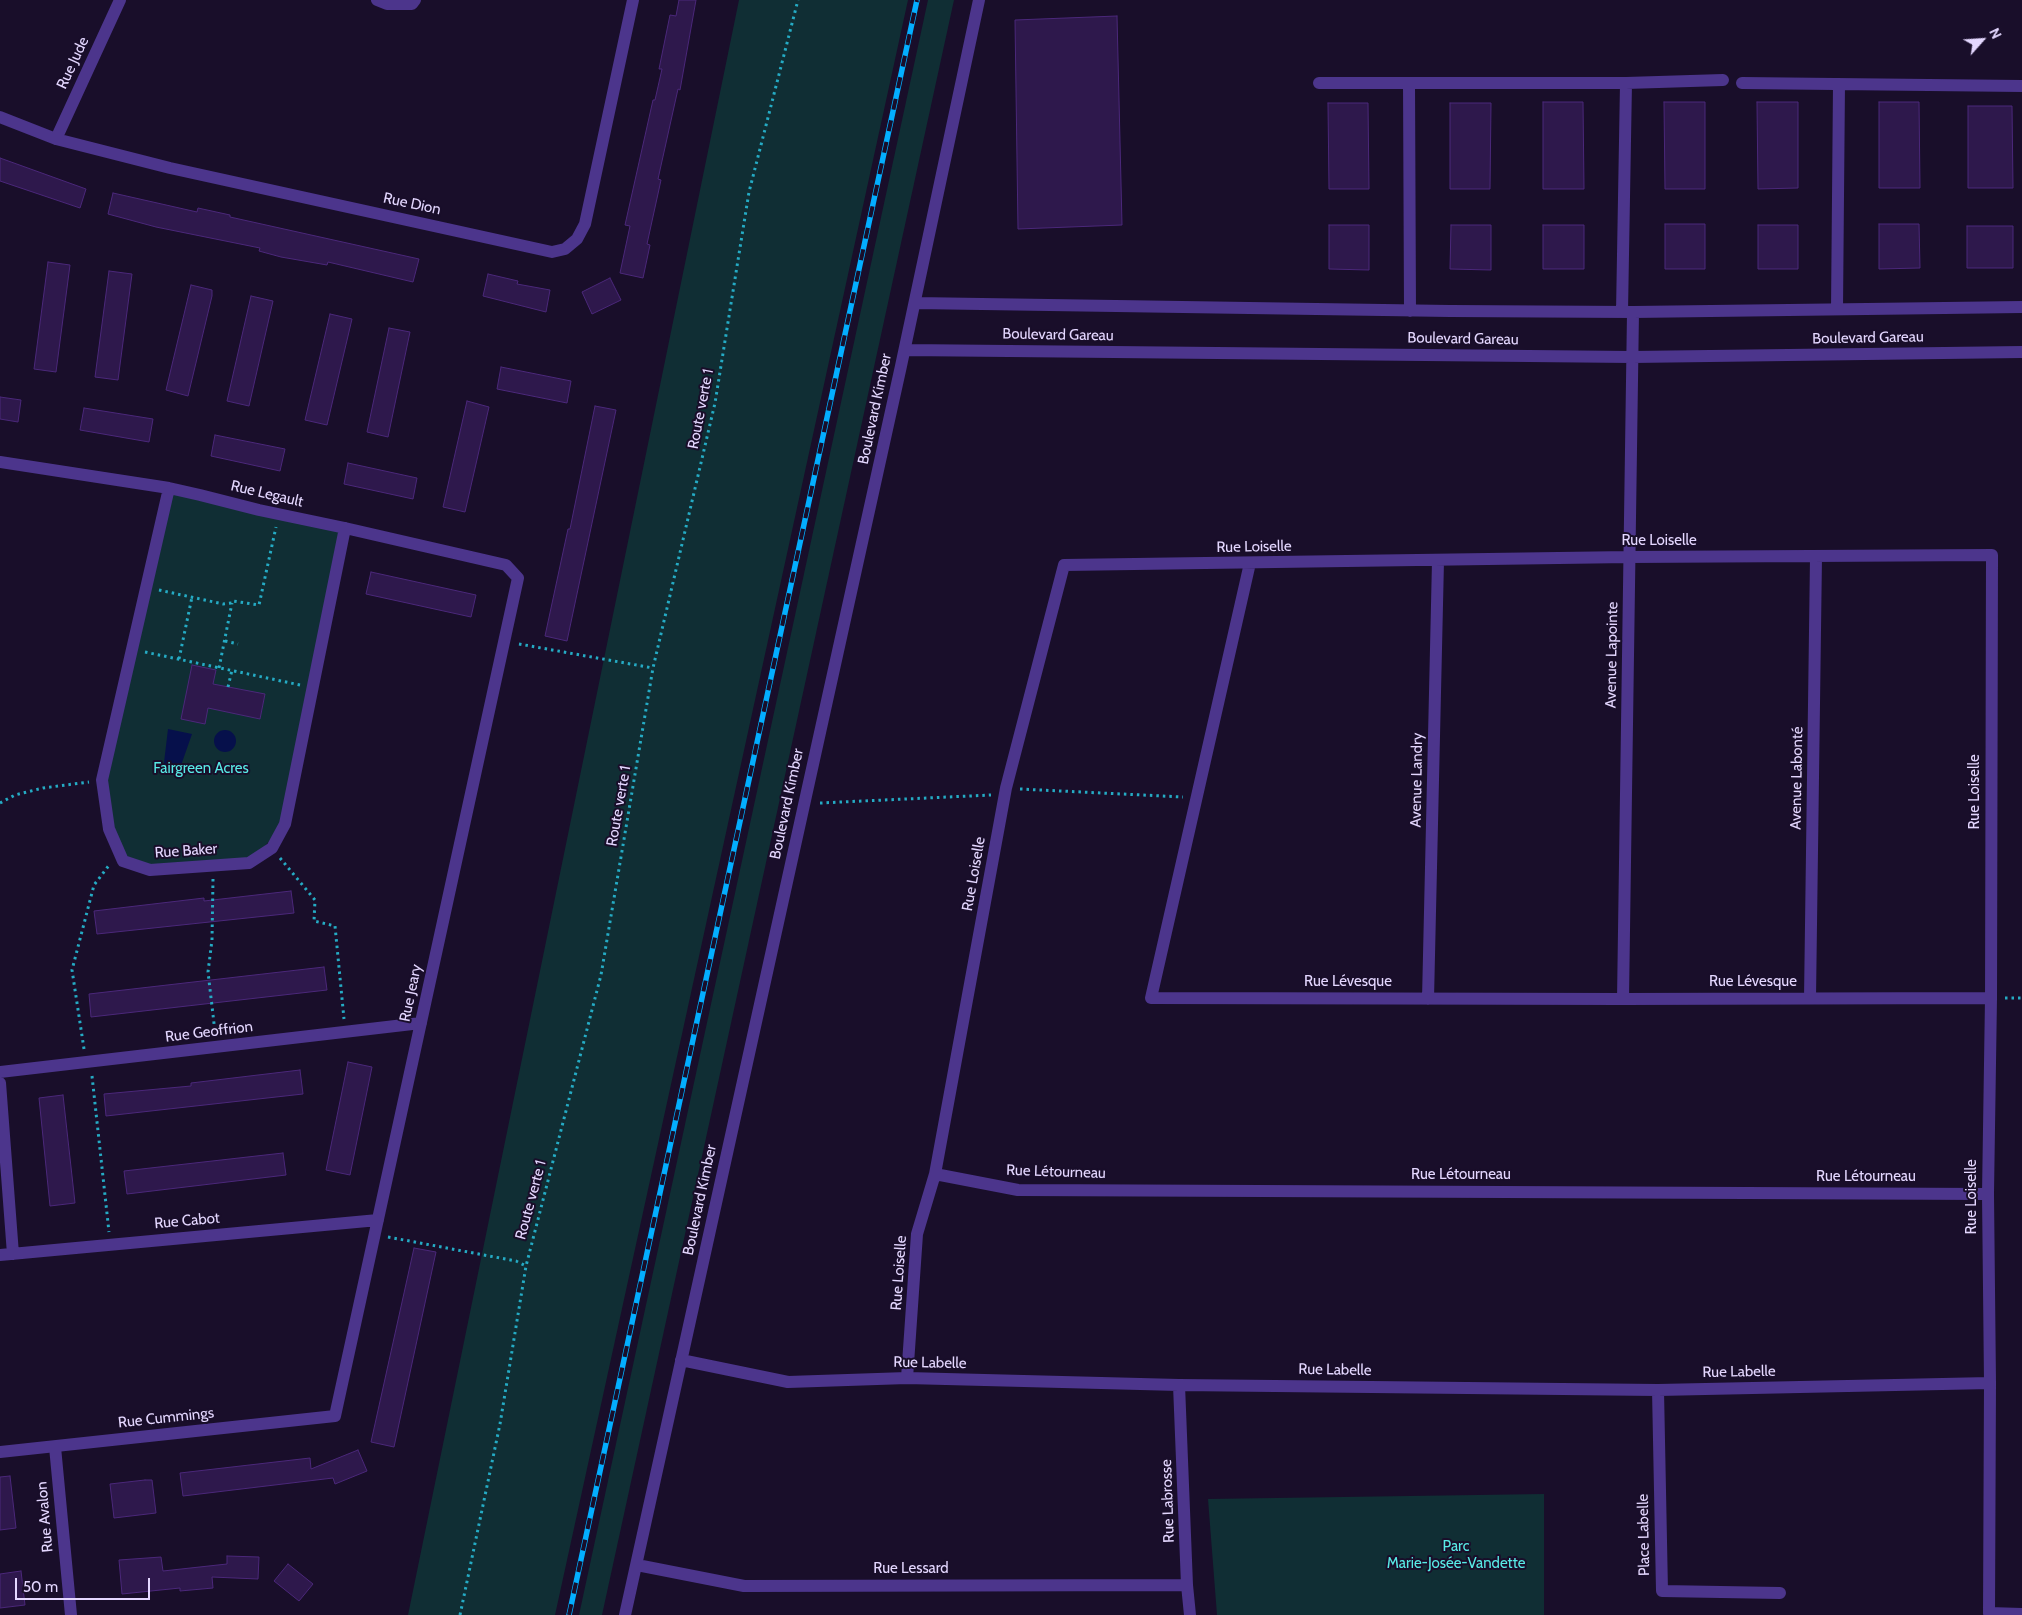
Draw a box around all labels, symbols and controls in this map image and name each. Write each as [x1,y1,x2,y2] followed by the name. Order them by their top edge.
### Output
[1957,15,2007,65] north arrow
[1985,25,2006,42] text: N
[53,34,93,92] street label: Rue Jude
[382,189,442,219] street label: Rue Dion
[1002,325,1114,345] street label: Boulevard Gareau
[1812,328,1924,348] street label: Boulevard Gareau
[1407,329,1519,349] street label: Boulevard Gareau
[854,352,896,466] street label: Boulevard Kimber
[684,367,718,451] street label: Route verte 1
[229,477,305,511] street label: Rue Legault
[1621,532,1697,550] street label: Rue Loiselle
[1216,537,1292,557] street label: Rue Loiselle
[1602,602,1622,708] street label: Avenue Lapointe
[1787,726,1807,830] street label: Avenue Labonté
[1407,733,1427,827] street label: Avenue Landry
[766,747,808,861] street label: Boulevard Kimber
[1966,754,1984,830] street label: Rue Loiselle
[153,760,249,778] park label: Fairgreen Acres
[603,764,635,848] street label: Route verte 1
[959,835,989,913] street label: Rue Loiselle
[154,840,218,862] street label: Rue Baker
[396,962,426,1024] street label: Rue Jeary
[1304,973,1392,991] street label: Rue Lévesque
[1709,973,1797,991] street label: Rue Lévesque
[164,1018,254,1046] street label: Rue Geoffrion
[679,1143,721,1257] street label: Boulevard Kimber
[512,1158,550,1242] street label: Route verte 1
[1963,1159,1981,1235] street label: Rue Loiselle
[1006,1161,1106,1183] street label: Rue Létourneau
[1411,1166,1511,1184] street label: Rue Létourneau
[1816,1168,1916,1186] street label: Rue Létourneau
[153,1209,221,1233] street label: Rue Cabot
[887,1235,911,1311] street label: Rue Loiselle
[893,1353,967,1373] street label: Rue Labelle
[1298,1360,1372,1380] street label: Rue Labelle
[1702,1362,1776,1382] street label: Rue Labelle
[117,1404,215,1432] street label: Rue Cummings
[1158,1459,1178,1543] street label: Rue Labrosse
[33,1481,57,1553] street label: Rue Avalon
[1634,1494,1654,1576] street label: Place Labelle
[1387,1538,1525,1573] park label: Parc Marie-Josée-Vandette
[873,1560,949,1578] street label: Rue Lessard
[18,1568,152,1600] scale bar
[23,1578,58,1596] text: 50 m

